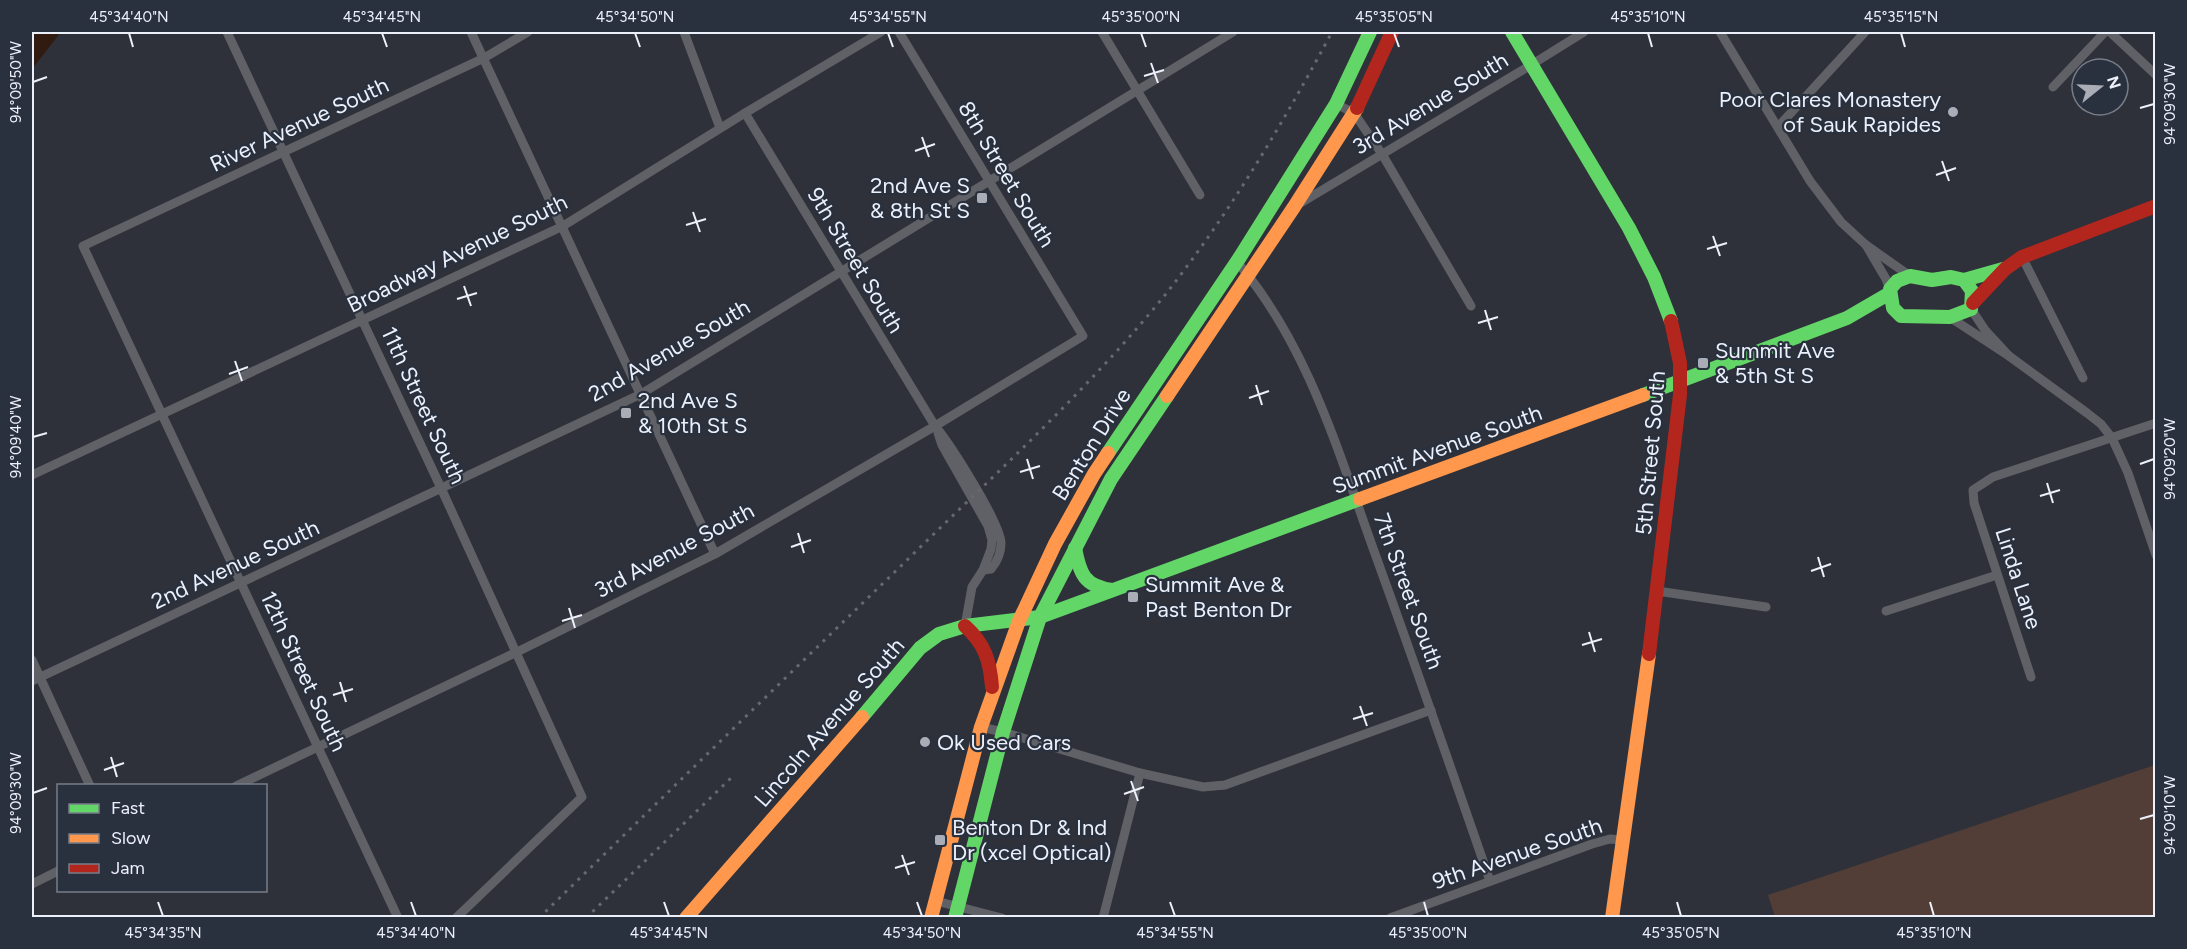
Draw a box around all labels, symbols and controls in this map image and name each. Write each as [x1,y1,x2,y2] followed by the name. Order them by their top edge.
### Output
[89,8,169,26] text: 45°34'40"N
[343,8,421,26] text: 45°34'45"N
[596,8,674,26] text: 45°34'50"N
[849,8,927,26] text: 45°34'55"N
[1102,8,1180,26] text: 45°35'00"N
[1355,8,1433,26] text: 45°35'05"N
[1610,8,1686,26] text: 45°35'10"N
[1864,8,1938,26] text: 45°35'15"N
[7,40,25,123] text: 94°09'50"W
[1348,46,1513,161] street label: 3rd Avenue South
[2070,57,2130,117] north arrow
[2161,63,2179,145] text: 94°09'30"W
[206,71,393,178] street label: River Avenue South
[2103,74,2125,91] text: N
[1719,86,1941,138] place label: Poor Clares Monastery of Sauk Rapides
[952,96,1061,252] street label: 8th Street South
[1946,105,1960,119] marker: Poor Clares Monastery of Sauk Rapides
[870,172,970,224] place label: 2nd Ave S & 8th St S
[802,183,910,338] street label: 9th Street South
[343,188,572,319] street label: Broadway Avenue South
[975,191,989,205] marker: 2nd Ave S & 8th St S
[584,293,755,408] street label: 2nd Avenue South
[375,322,472,488] street label: 11th Street South
[1715,337,1835,389] place label: Summit Ave & 5th St S
[1696,356,1710,370] marker: Summit Ave & 5th St S
[1630,370,1671,536] street label: 5th Street South
[1046,383,1137,505] street label: Benton Drive
[638,387,748,439] place label: 2nd Ave S & 10th St S
[7,395,25,478] text: 94°09'40"W
[1329,399,1546,500] street label: Summit Avenue South
[619,406,633,420] marker: 2nd Ave S & 10th St S
[2161,418,2179,500] text: 94°09'20"W
[590,497,759,604] street label: 3rd Avenue South
[1368,509,1449,673] street label: 7th Street South
[147,514,323,615] street label: 2nd Avenue South
[1989,524,2048,632] street label: Linda Lane
[1145,571,1292,623] place label: Summit Ave & Past Benton Dr
[255,587,352,756] street label: 12th Street South
[1126,590,1140,604] marker: Summit Ave & Past Benton Dr
[749,632,910,812] street label: Lincoln Avenue South
[937,729,1071,756] place label: Ok Used Cars
[918,735,932,749] marker: Ok Used Cars
[7,752,25,834] text: 94°09'30"W
[2161,775,2179,855] text: 94°09'10"W
[57,784,267,892] legend
[111,797,145,819] text: Fast
[1429,812,1605,895] street label: 9th Avenue South
[952,814,1111,866] place label: Benton Dr & Ind Dr (xcel Optical)
[111,827,150,849] text: Slow
[933,833,947,847] marker: Benton Dr & Ind Dr (xcel Optical)
[111,857,145,879] text: Jam
[124,924,202,942] text: 45°34'35"N
[376,924,456,942] text: 45°34'40"N
[630,924,708,942] text: 45°34'45"N
[883,924,961,942] text: 45°34'50"N
[1136,924,1214,942] text: 45°34'55"N
[1389,924,1467,942] text: 45°35'00"N
[1642,924,1720,942] text: 45°35'05"N
[1896,924,1972,942] text: 45°35'10"N

